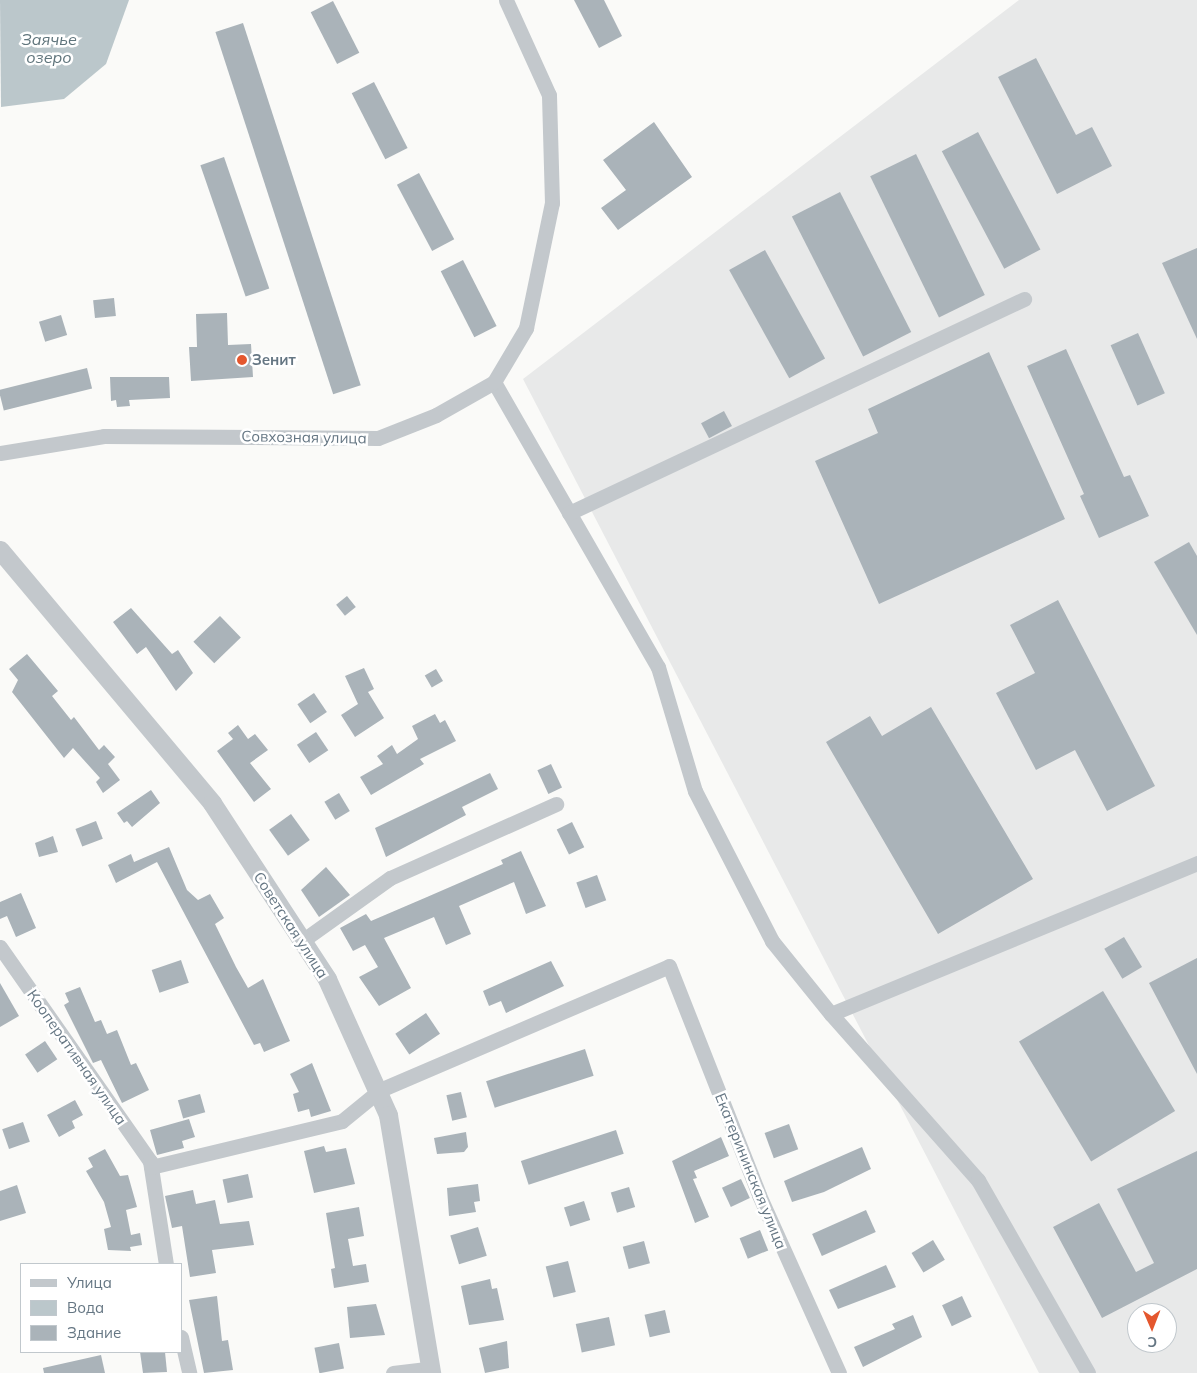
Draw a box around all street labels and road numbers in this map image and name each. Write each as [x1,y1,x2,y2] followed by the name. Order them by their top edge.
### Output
[241,427,367,447] street label: Совхозная улица
[250,869,332,981] street label: Советская улица
[24,986,130,1128] street label: Кооперативная улица
[711,1090,791,1252] street label: Екатерининская улица

